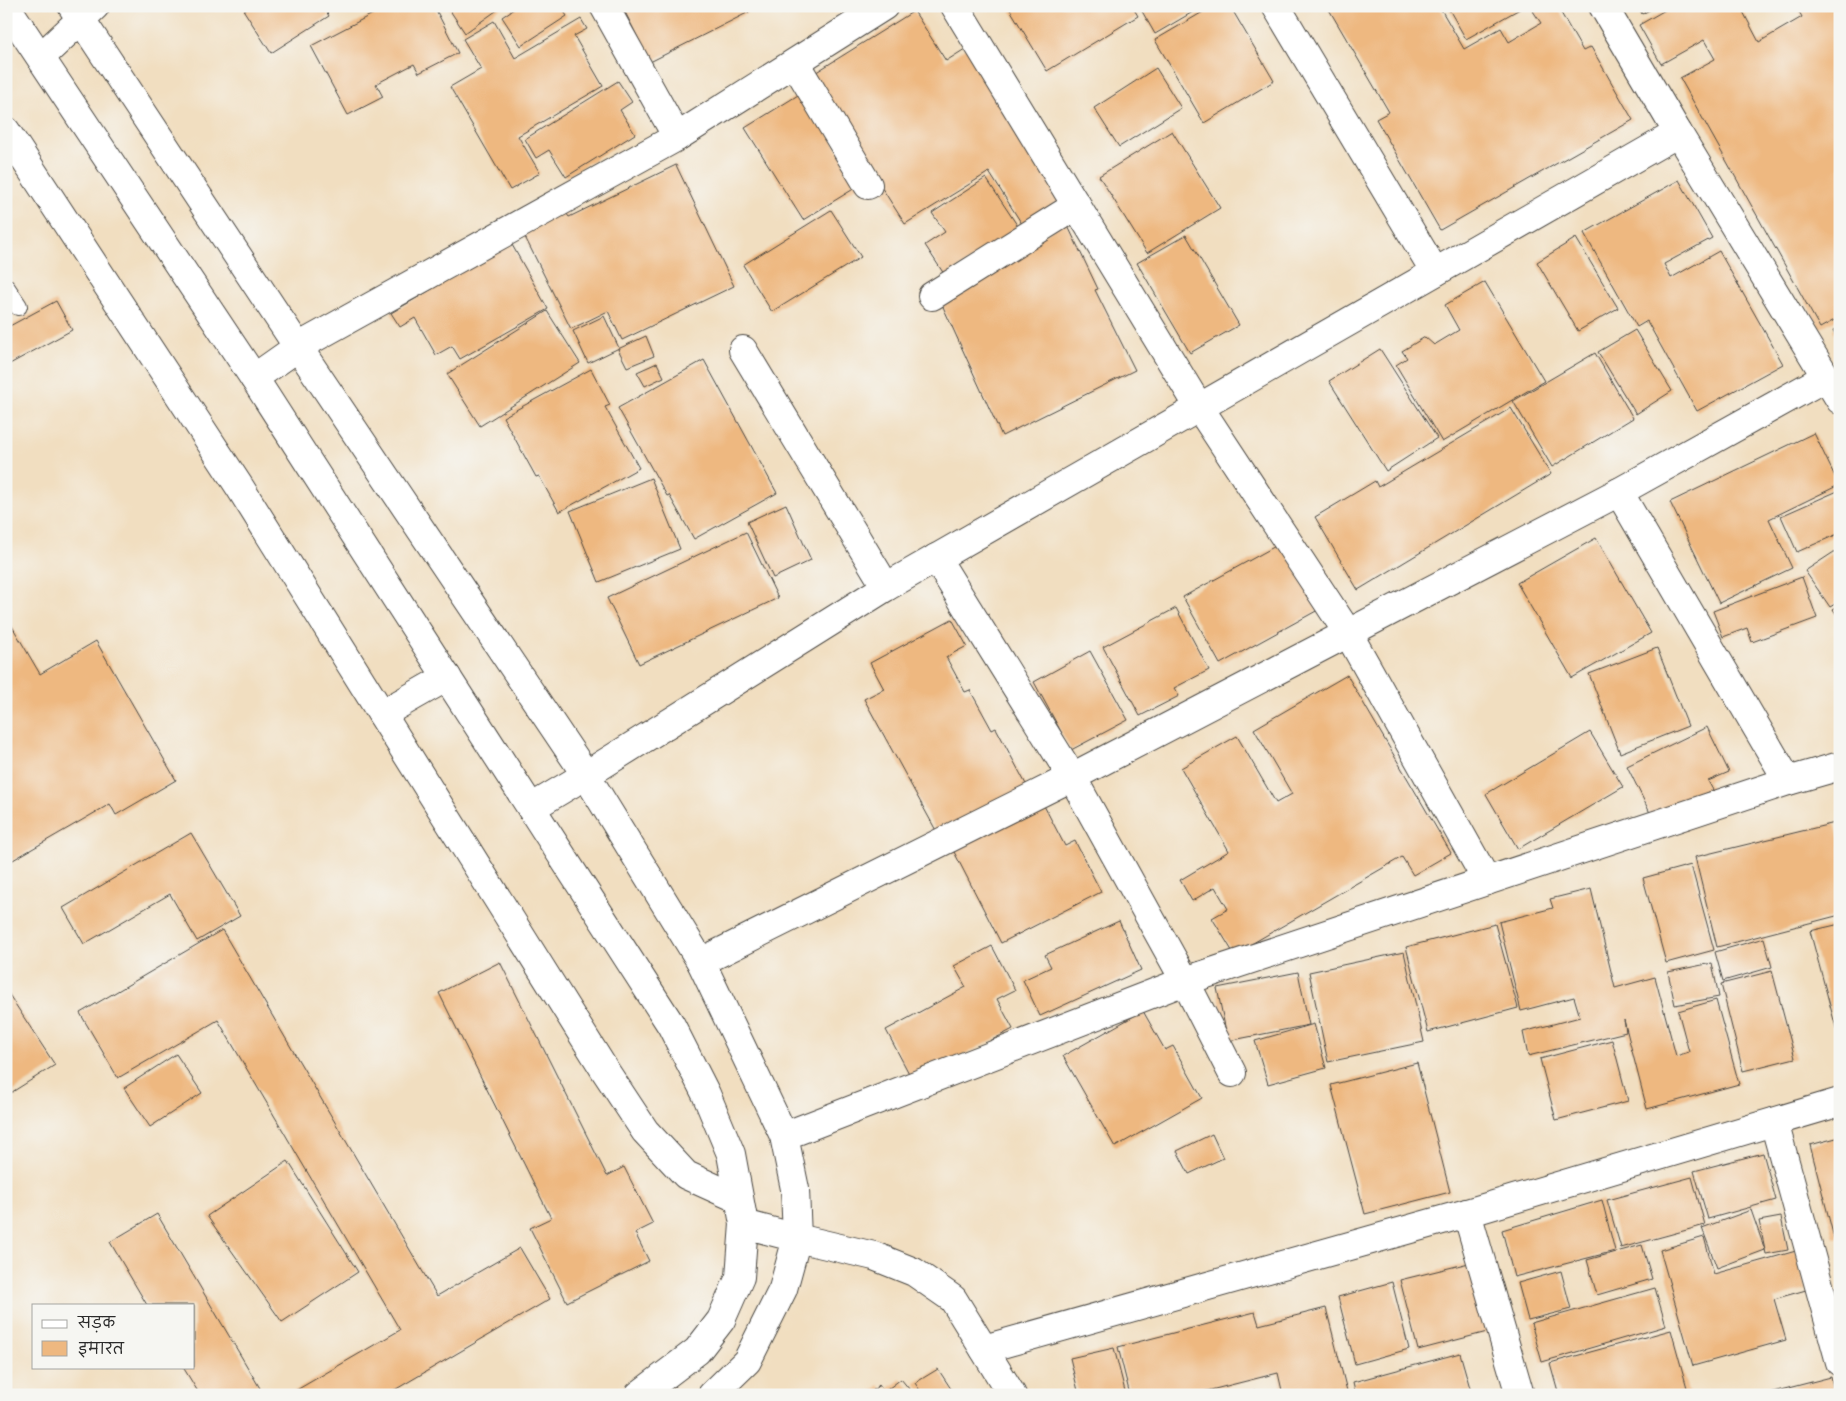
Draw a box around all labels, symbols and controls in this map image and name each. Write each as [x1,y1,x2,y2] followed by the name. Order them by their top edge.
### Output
[32,1304,195,1368] legend
[77,1313,116,1333] text: सड़क
[78,1339,125,1359] text: इमारत

